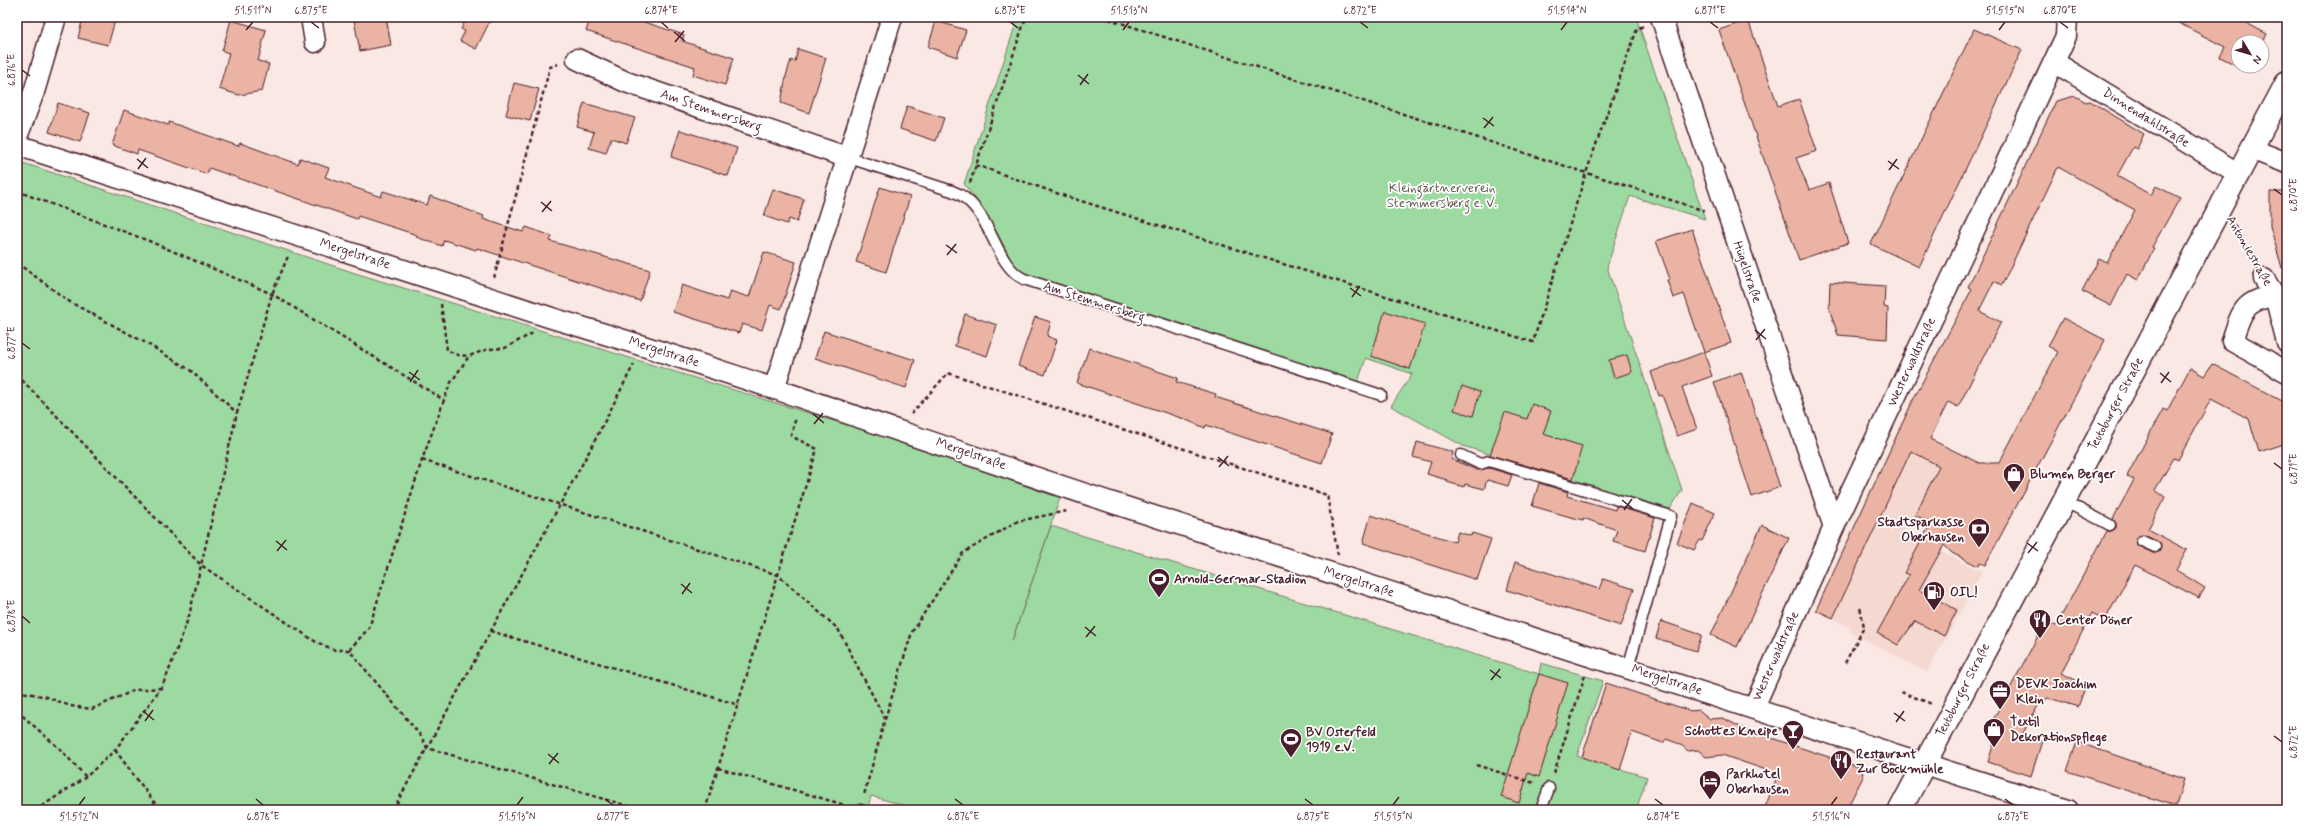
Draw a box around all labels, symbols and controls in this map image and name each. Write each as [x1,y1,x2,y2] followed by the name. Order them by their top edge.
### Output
[235,4,272,18] text: 51.511°N
[295,4,328,18] text: 6.875°E
[644,4,678,18] text: 6.874°E
[994,4,1026,18] text: 6.873°E
[1110,4,1148,18] text: 51.513°N
[1343,4,1377,18] text: 6.872°E
[1548,4,1587,18] text: 51.514°N
[1694,4,1726,18] text: 6.871°E
[1986,4,2025,18] text: 51.515°N
[2043,4,2077,18] text: 6.870°E
[2230,34,2270,74] north arrow
[2249,52,2265,67] text: N
[5,54,19,86] text: 6.876°E
[2099,84,2193,152] street label: Dinnendahlstraße
[658,86,764,138] street label: Am Stemmersberg
[2287,178,2301,212] text: 6.870°E
[1387,180,1498,214] park label: Kleingärtnerverein Stemmersberg e. V.
[2222,213,2276,289] street label: Antoniestraße
[317,235,393,274] street label: Mergelstraße
[1729,239,1765,305] street label: Hügelstraße
[1040,278,1147,328] street label: Am Stemmersberg
[1884,315,1940,409] street label: Westerwaldstraße
[5,326,19,359] text: 6.877°E
[626,333,702,372] street label: Mergelstraße
[2084,354,2150,455] street label: Teutoburger Straße
[933,434,1008,475] street label: Mergelstraße
[2287,453,2301,485] text: 6.871°E
[2001,461,2027,494] shop icon: Blumen Berger
[2030,466,2116,484] place label: Blumen Berger
[1878,514,1964,546] place label: Stadtsparkasse Oberhausen
[1966,516,1992,549] bank icon: Stadtsparkasse Oberhausen
[1321,563,1397,602] street label: Mergelstraße
[1146,566,1172,599] sports icon: Arnold-Germar-Stadion
[1174,571,1307,588] place label: Arnold-Germar-Stadion
[1921,579,1947,612] fuel station icon: OIL!
[1950,584,1978,601] place label: OIL!
[5,599,19,632] text: 6.878°E
[2027,607,2053,640] restaurant icon: Center Döner
[1749,608,1803,704] street label: Westerwaldstraße
[2056,612,2133,629] place label: Center Döner
[1932,640,1996,741] street label: Teutoburger Straße
[1629,661,1705,700] street label: Mergelstraße
[2016,676,2097,708] place label: DEVK Joachim Klein
[1987,678,2013,711] office icon: DEVK Joachim Klein
[2010,714,2107,747] place label: Textil Dekorationspflege
[1981,716,2007,749] shop icon: Textil Dekorationspflege
[1780,718,1806,751] bar icon: Schottes Kneipe
[1685,723,1779,740] place label: Schottes Kneipe
[1306,724,1376,756] place label: BV Osterfeld 1919 e.V.
[2287,725,2301,759] text: 6.872°E
[1278,726,1304,759] sports icon: BV Osterfeld 1919 e.V.
[1856,746,1944,778] place label: Restaurant Zur Bockmühle
[1828,748,1854,781] restaurant icon: Restaurant Zur Bockmühle
[1726,766,1789,798] place label: Parkhotel Oberhausen
[1697,768,1723,801] hotel icon: Parkhotel Oberhausen
[60,810,99,824] text: 51.512°N
[247,810,280,824] text: 6.878°E
[498,810,536,824] text: 51.513°N
[597,810,630,824] text: 6.877°E
[947,810,979,824] text: 6.876°E
[1297,810,1330,824] text: 6.875°E
[1374,810,1413,824] text: 51.515°N
[1646,810,1680,824] text: 6.874°E
[1812,810,1850,824] text: 51.516°N
[1997,810,2029,824] text: 6.873°E

